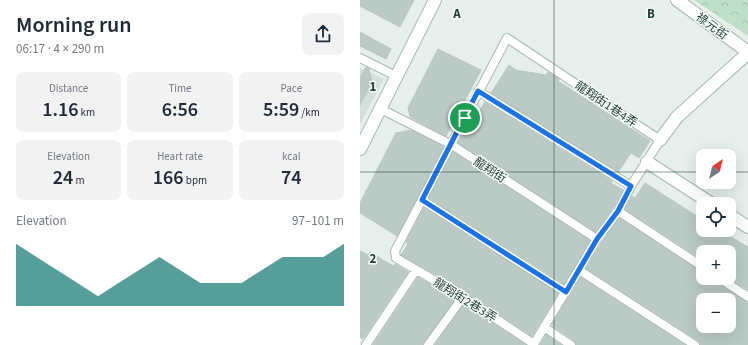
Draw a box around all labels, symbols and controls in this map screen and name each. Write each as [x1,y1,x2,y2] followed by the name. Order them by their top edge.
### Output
[452,5,461,23] text: A
[647,5,655,23] text: B
[16,9,132,41] text: Morning run
[692,9,731,44] street label: 祿元街
[302,13,344,55] button: share
[16,40,104,58] text: 06:17 · 4 × 290 m
[571,77,640,132] street label: 龍翔街1巷4弄
[370,78,377,96] text: 1
[49,81,88,96] text: Distance
[168,81,192,96] text: Time
[281,81,302,96] text: Pace
[42,96,78,124] text: 1.16
[162,96,198,124] text: 6:56
[263,96,299,124] text: 5:59
[448,101,482,135] pin
[78,105,95,120] text: km
[299,105,320,120] text: /km
[454,107,476,129] icon: arrive
[47,149,90,164] text: Elevation
[157,149,203,164] text: Heart rate
[282,149,301,164] text: kcal
[696,149,736,189] north arrow
[696,149,736,333] map controls
[470,153,509,187] street label: 龍翔街
[53,164,73,192] text: 24
[153,164,184,192] text: 166
[281,164,302,192] text: 74
[73,173,85,188] text: m
[184,173,207,188] text: bpm
[696,197,736,237] button: locate
[16,212,67,230] text: Elevation
[292,212,344,230] text: 97–101 m
[696,245,736,285] button: +
[370,250,377,268] text: 2
[430,274,500,327] street label: 龍翔街2巷3弄
[696,293,736,333] button: −

